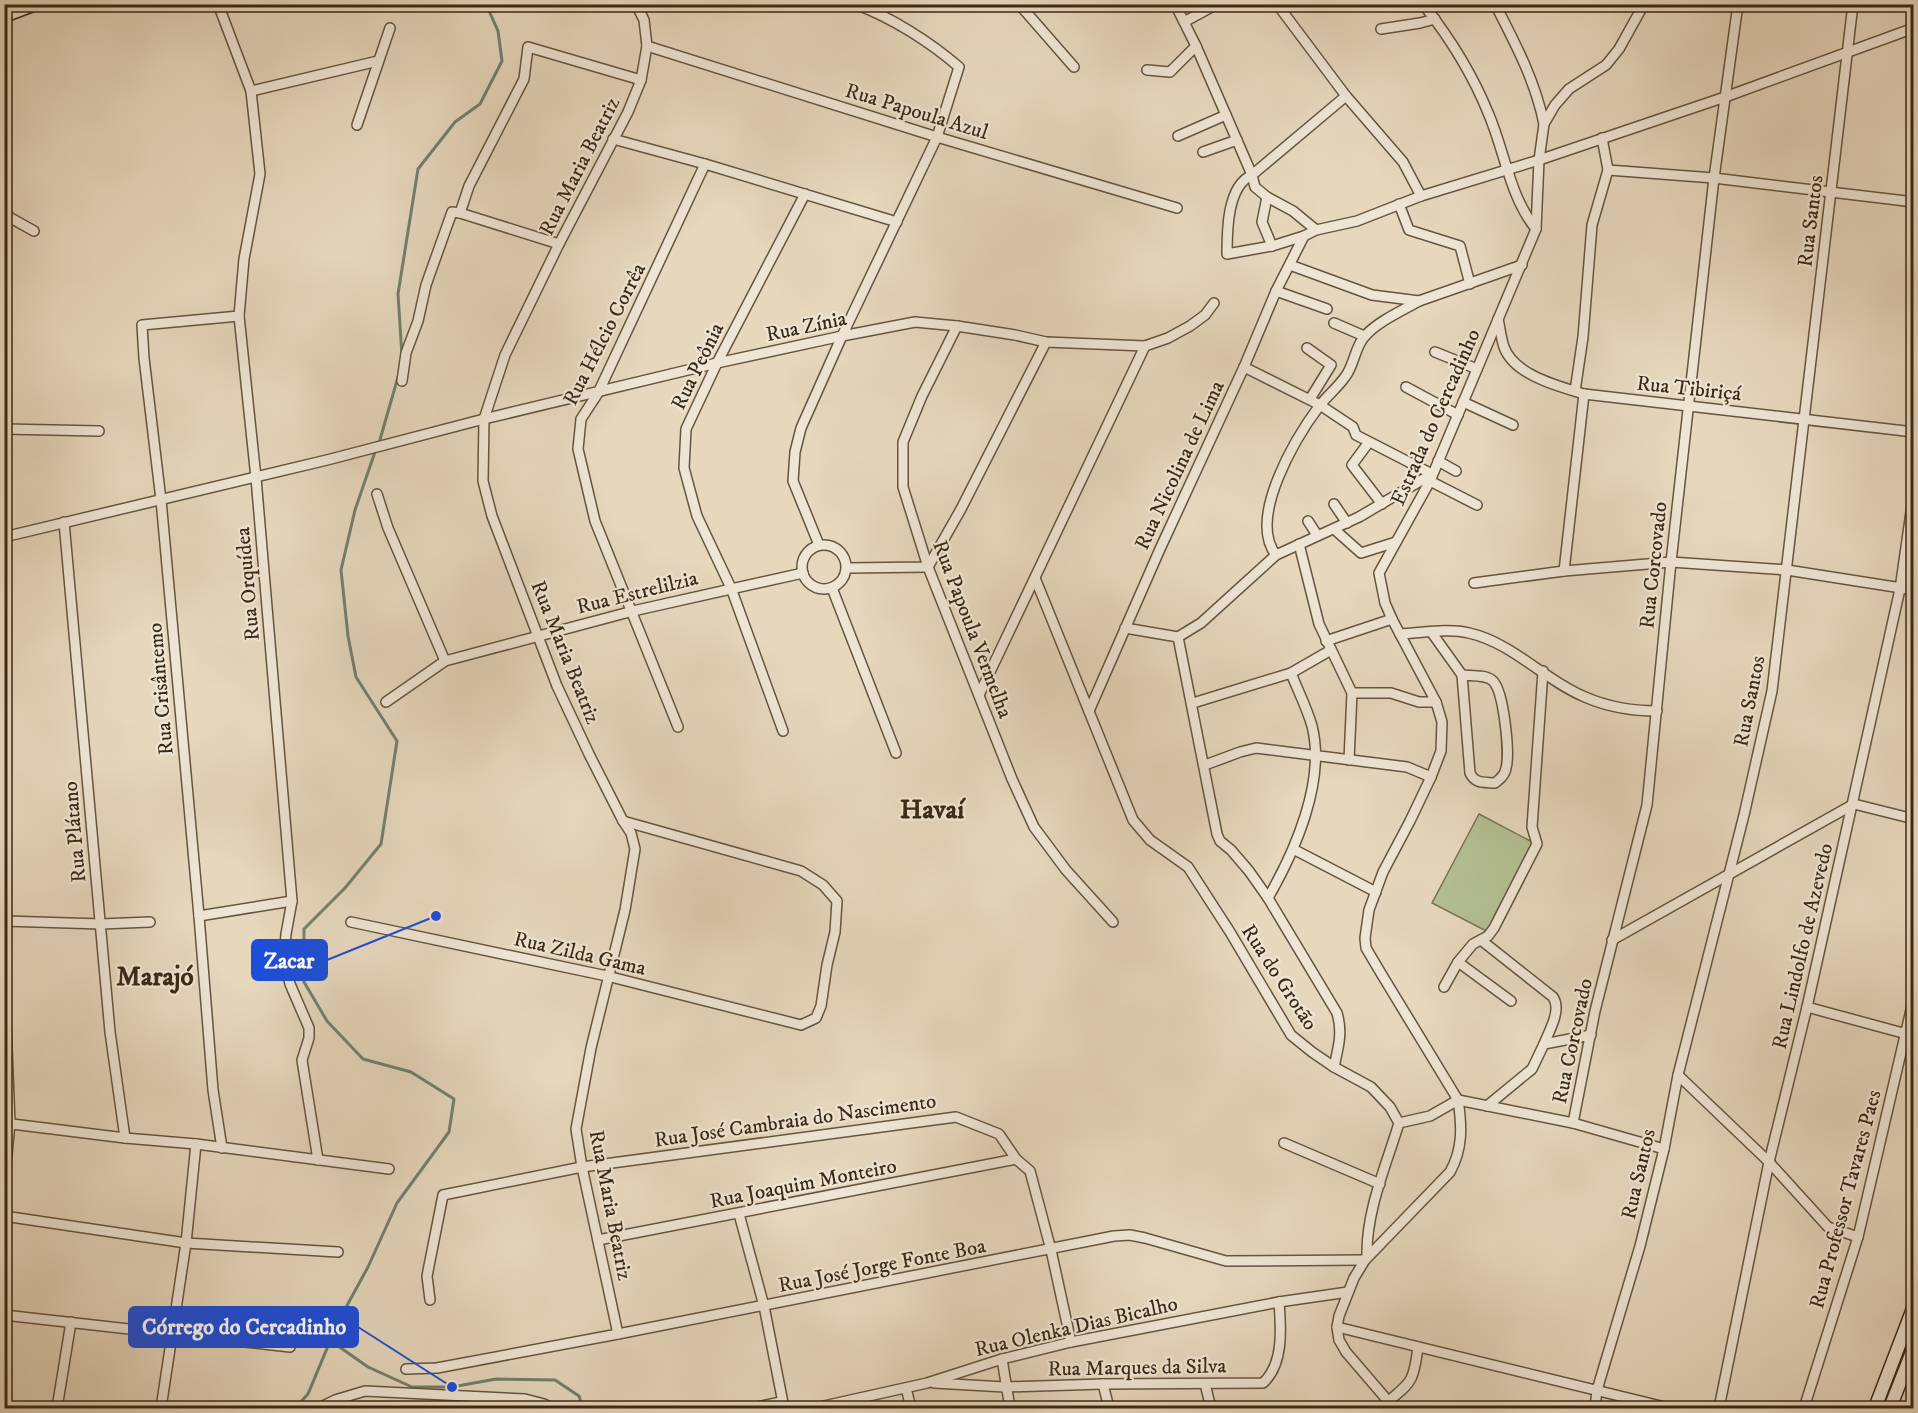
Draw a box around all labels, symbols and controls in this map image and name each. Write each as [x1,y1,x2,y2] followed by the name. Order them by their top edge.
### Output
[842,78,992,146] street label: Rua Papoula Azul
[534,93,626,240] street label: Rua Maria Beatriz
[1792,174,1830,269] street label: Rua Santos
[558,259,652,410] street label: Rua Hélcio Corrêa
[764,306,849,348] street label: Rua Zínia
[666,319,730,414] street label: Rua Peônia
[1385,325,1487,510] street label: Estrada do Cercadinho
[1635,371,1743,407] street label: Rua Tibiriçá
[1129,377,1231,554] street label: Rua Nicolina de Lima
[1634,500,1674,630] street label: Rua Corcovado
[230,526,266,642] street label: Rua Orquídea
[926,537,1018,722] street label: Rua Papoula Vermelha
[574,565,701,621] street label: Rua Estrelilzia
[524,577,606,728] street label: Rua Maria Beatriz
[142,622,180,756] street label: Rua Crisântemo
[1728,653,1772,749] street label: Rua Santos
[58,780,92,884] street label: Rua Plátano
[900,793,966,827] district label: Havaí
[1767,841,1839,1052] street label: Rua Lindolfo de Azevedo
[1235,920,1323,1035] street label: Rua do Grotão
[511,926,649,982] street label: Rua Zilda Gama
[252,940,327,980] callout: Zacar
[264,948,315,975] text: Zacar
[116,960,194,994] district label: Marajó
[1547,976,1599,1106] street label: Rua Corcovado
[1804,1087,1888,1311] street label: Rua Professor Tavares Paes
[653,1088,938,1154] street label: Rua José Cambraia do Nascimento
[1616,1126,1662,1222] street label: Rua Santos
[583,1128,637,1282] street label: Rua Maria Beatriz
[708,1153,899,1215] street label: Rua Joaquim Monteiro
[776,1233,988,1299] street label: Rua José Jorge Fonte Boa
[972,1291,1180,1363] street label: Rua Olenka Dias Bicalho
[129,1307,358,1347] callout: Córrego do Cercadinho
[142,1314,346,1341] text: Córrego do Cercadinho
[1047,1353,1227,1383] street label: Rua Marques da Silva

